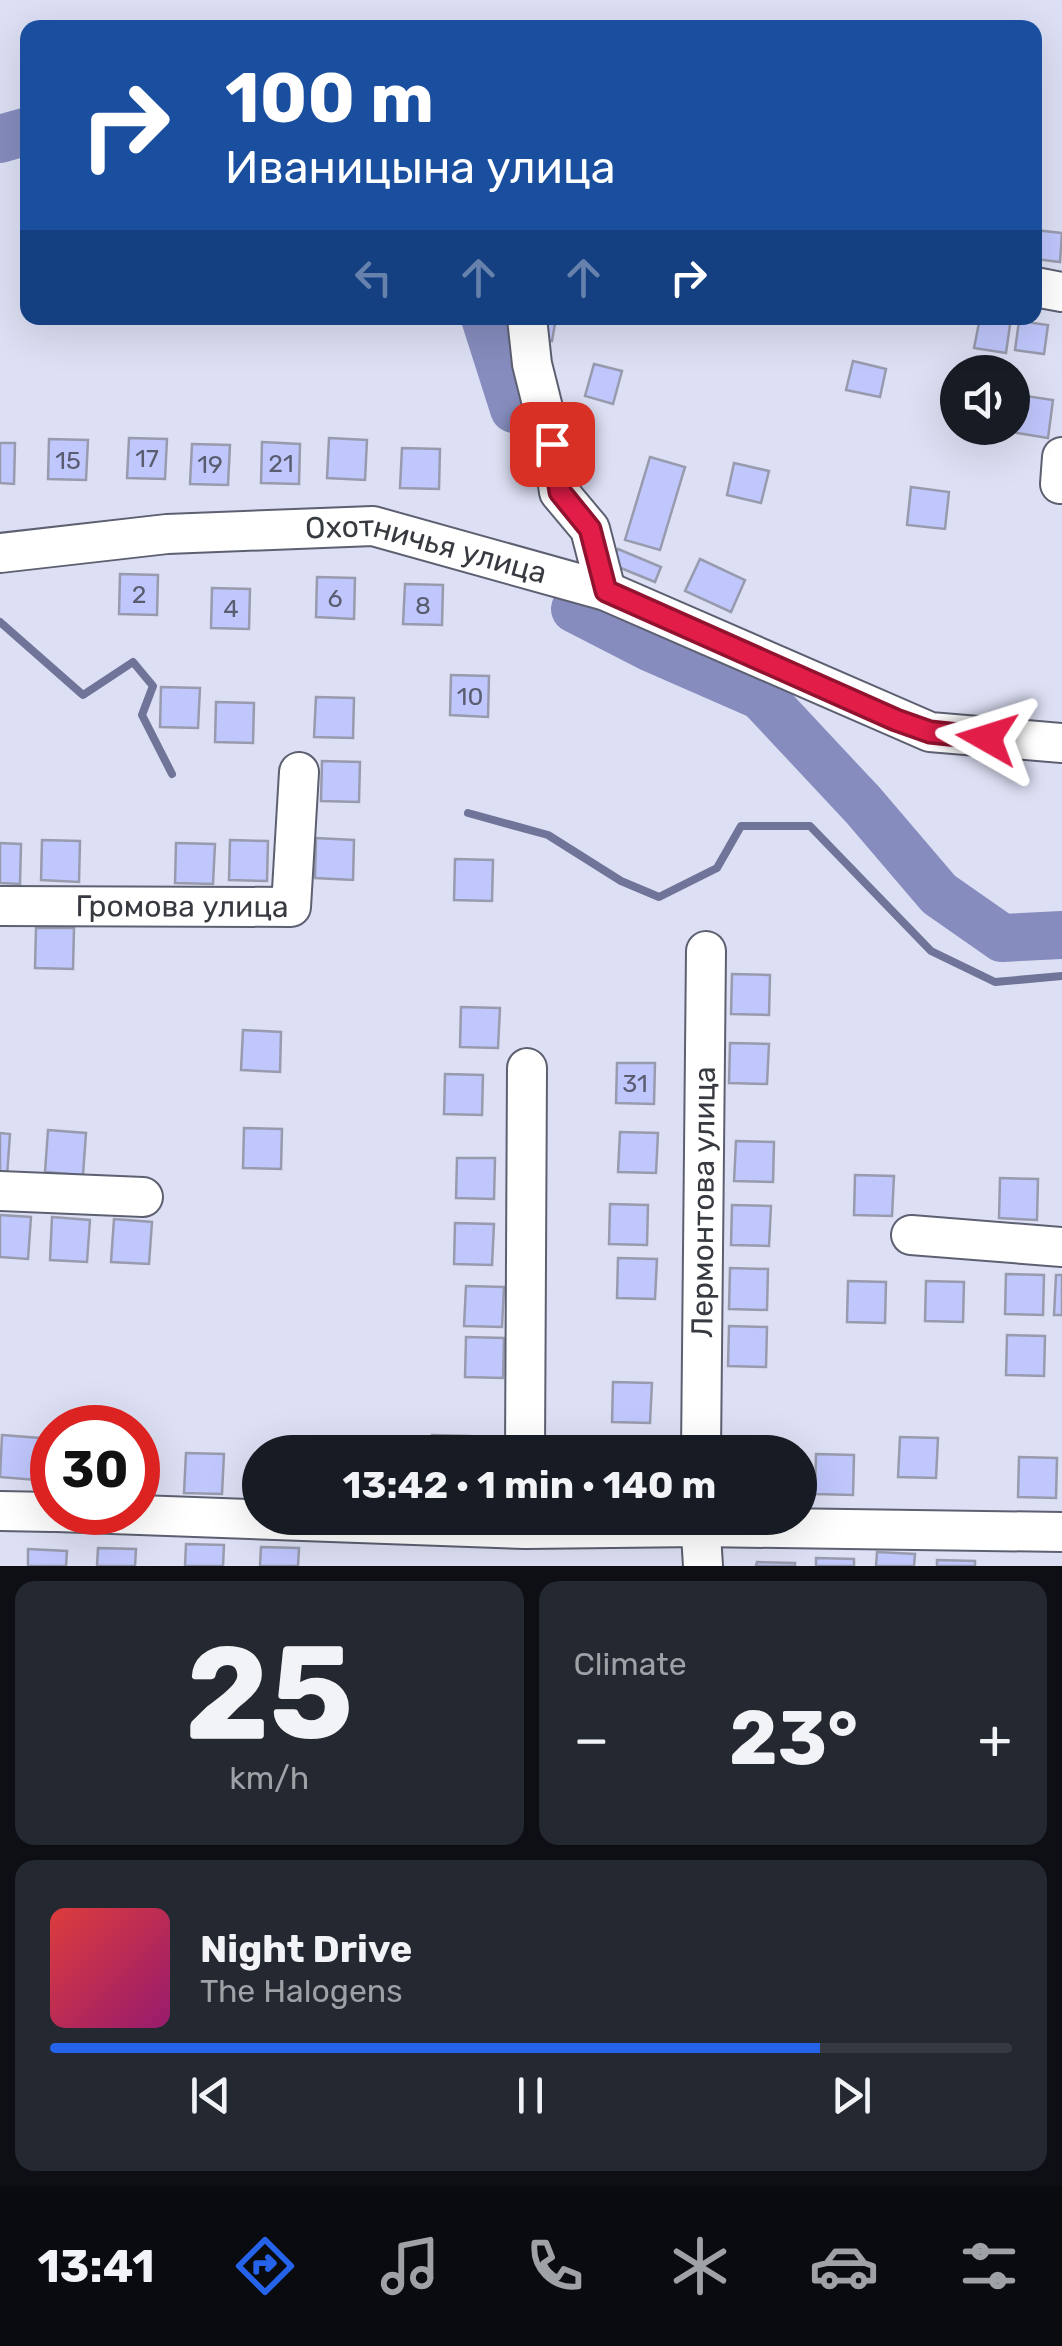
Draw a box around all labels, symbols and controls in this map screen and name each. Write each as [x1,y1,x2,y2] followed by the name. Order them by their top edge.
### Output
[225,57,434,140] text: 100 m
[60,60,190,190] icon: right
[225,141,616,194] text: Иваницына улица
[346,250,401,305] icon: left
[451,250,506,305] icon: ahead
[556,250,611,305] icon: ahead
[661,250,716,305] icon: right
[940,355,1030,445] map controls
[940,355,1030,445] button: sound
[510,402,595,487] pin
[525,417,580,472] icon: arrive
[135,444,159,473] house number: 17
[55,446,81,475] house number: 15
[268,449,294,478] house number: 21
[197,450,223,479] house number: 19
[305,508,551,592] street label: Охотничья улица
[132,580,146,609] house number: 2
[327,584,343,613] house number: 6
[415,591,431,620] house number: 8
[223,594,239,623] house number: 4
[457,682,483,711] house number: 10
[935,686,1039,790] position arrow
[75,888,289,925] street label: Громова улица
[684,1066,723,1338] street label: Лермонтова улица
[622,1069,648,1098] house number: 31
[30,1405,160,1535] speed limit sign: 30
[343,1462,716,1508] text: 13:42 · 1 min · 140 m
[185,1616,353,1771] text: 25
[574,1645,687,1683] text: Climate
[729,1694,858,1783] text: 23°
[574,1707,609,1772] text: −
[978,1707,1012,1772] text: +
[229,1759,309,1797] text: km/h
[200,1926,412,1972] text: Night Drive
[200,1972,403,2010] text: The Halogens
[183,2068,238,2123] icon: previous
[503,2068,558,2123] icon: pause
[824,2068,879,2123] icon: next
[230,2231,300,2301] icon: directions
[375,2231,445,2301] icon: music
[520,2231,590,2301] icon: phone
[665,2231,735,2301] icon: climate
[809,2231,879,2301] icon: car
[954,2231,1024,2301] icon: filters
[37,2240,155,2293] text: 13:41

